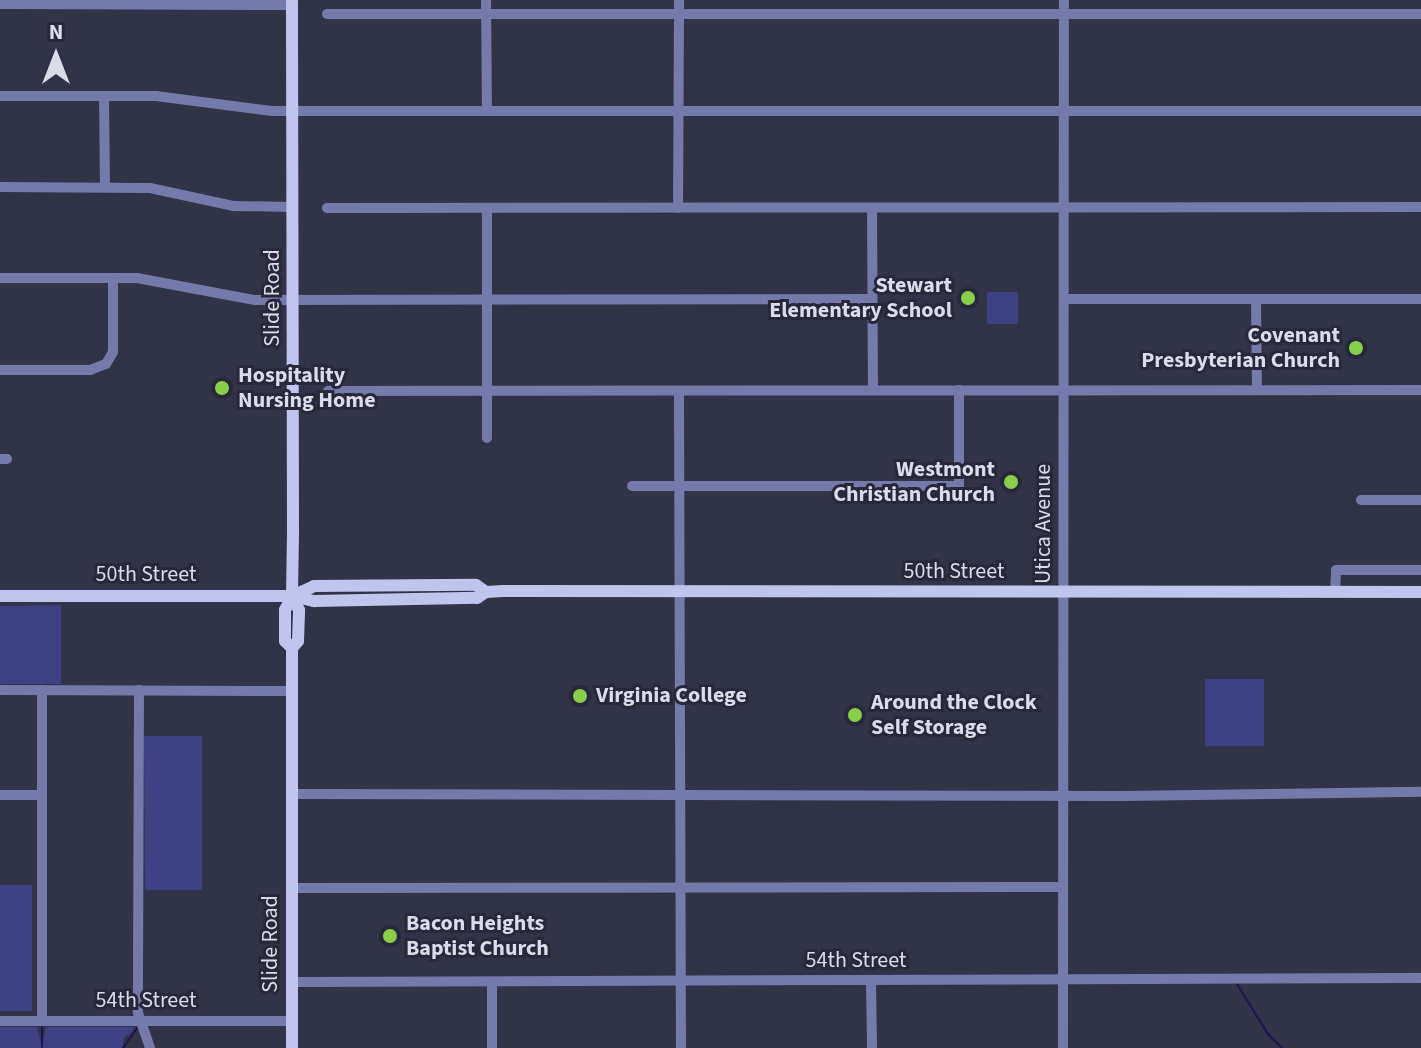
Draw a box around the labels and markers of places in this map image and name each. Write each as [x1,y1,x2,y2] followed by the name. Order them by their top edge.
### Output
[769,272,952,324] place label: Stewart Elementary School
[959,289,977,307] marker: Stewart Elementary School
[1141,322,1340,374] place label: Covenant Presbyterian Church
[1347,339,1365,357] marker: Covenant Presbyterian Church
[238,362,376,414] place label: Hospitality Nursing Home
[213,379,231,397] marker: Hospitality Nursing Home
[833,456,995,508] place label: Westmont Christian Church
[1002,473,1020,491] marker: Westmont Christian Church
[596,683,747,709] place label: Virginia College
[571,687,589,705] marker: Virginia College
[871,689,1037,740] place label: Around the Clock Self Storage
[846,706,864,724] marker: Around the Clock Self Storage
[406,910,549,962] place label: Bacon Heights Baptist Church
[381,927,399,945] marker: Bacon Heights Baptist Church

